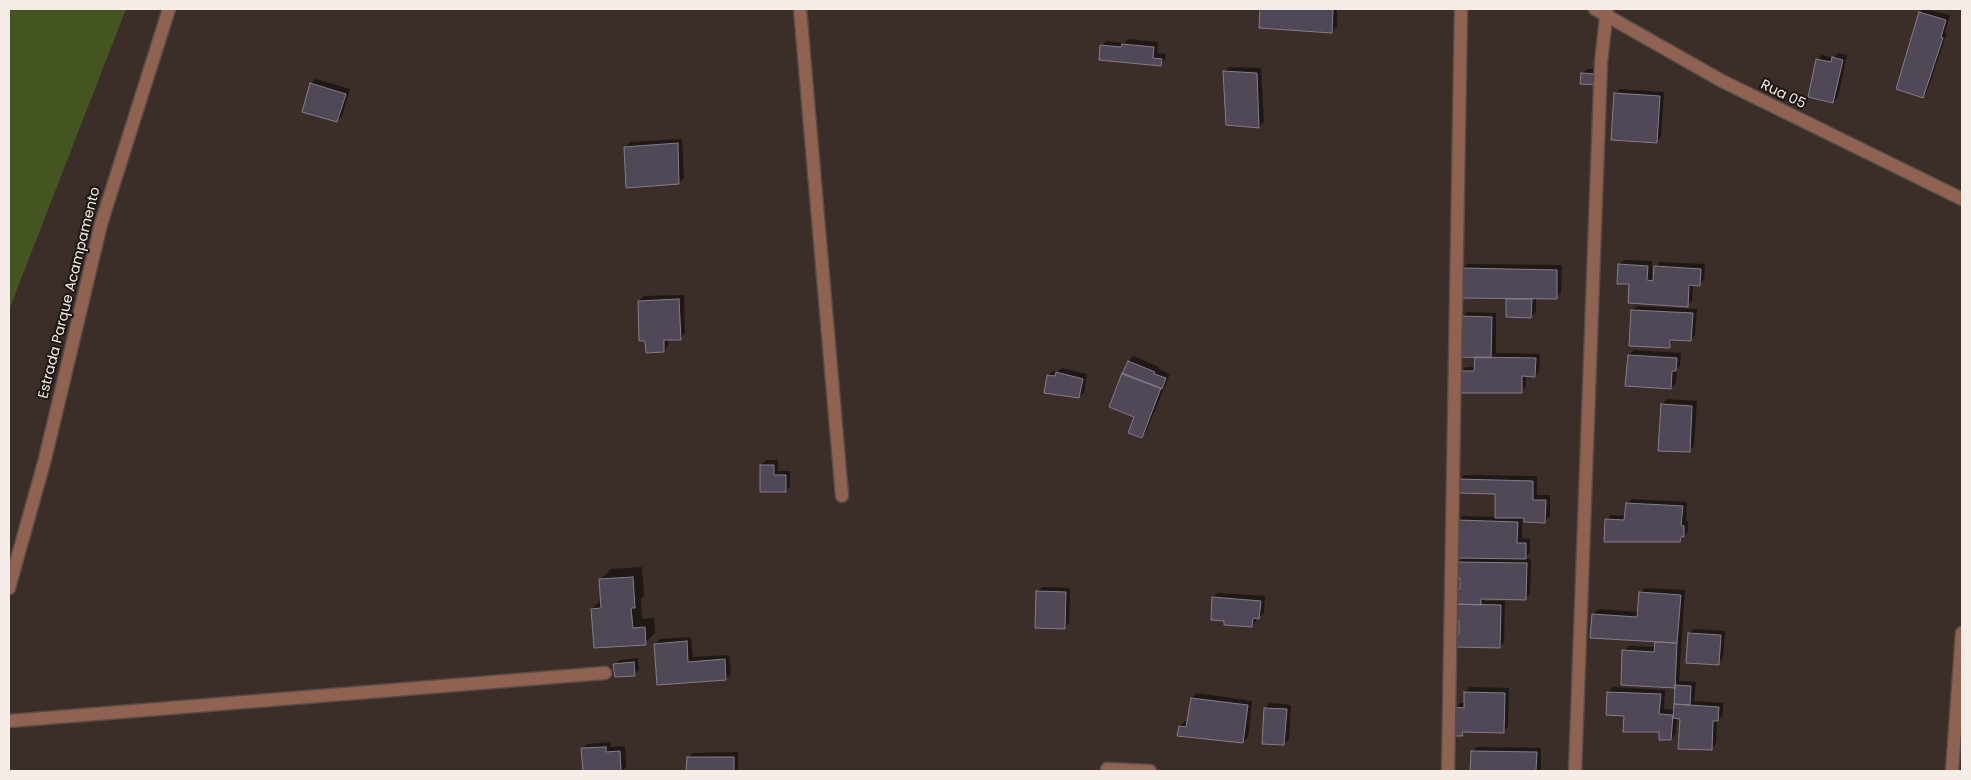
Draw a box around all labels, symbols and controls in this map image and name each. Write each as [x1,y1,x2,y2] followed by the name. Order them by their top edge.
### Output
[1758,77,1808,113] street label: Rua 05
[36,185,104,401] street label: Estrada Parque Acampamento

